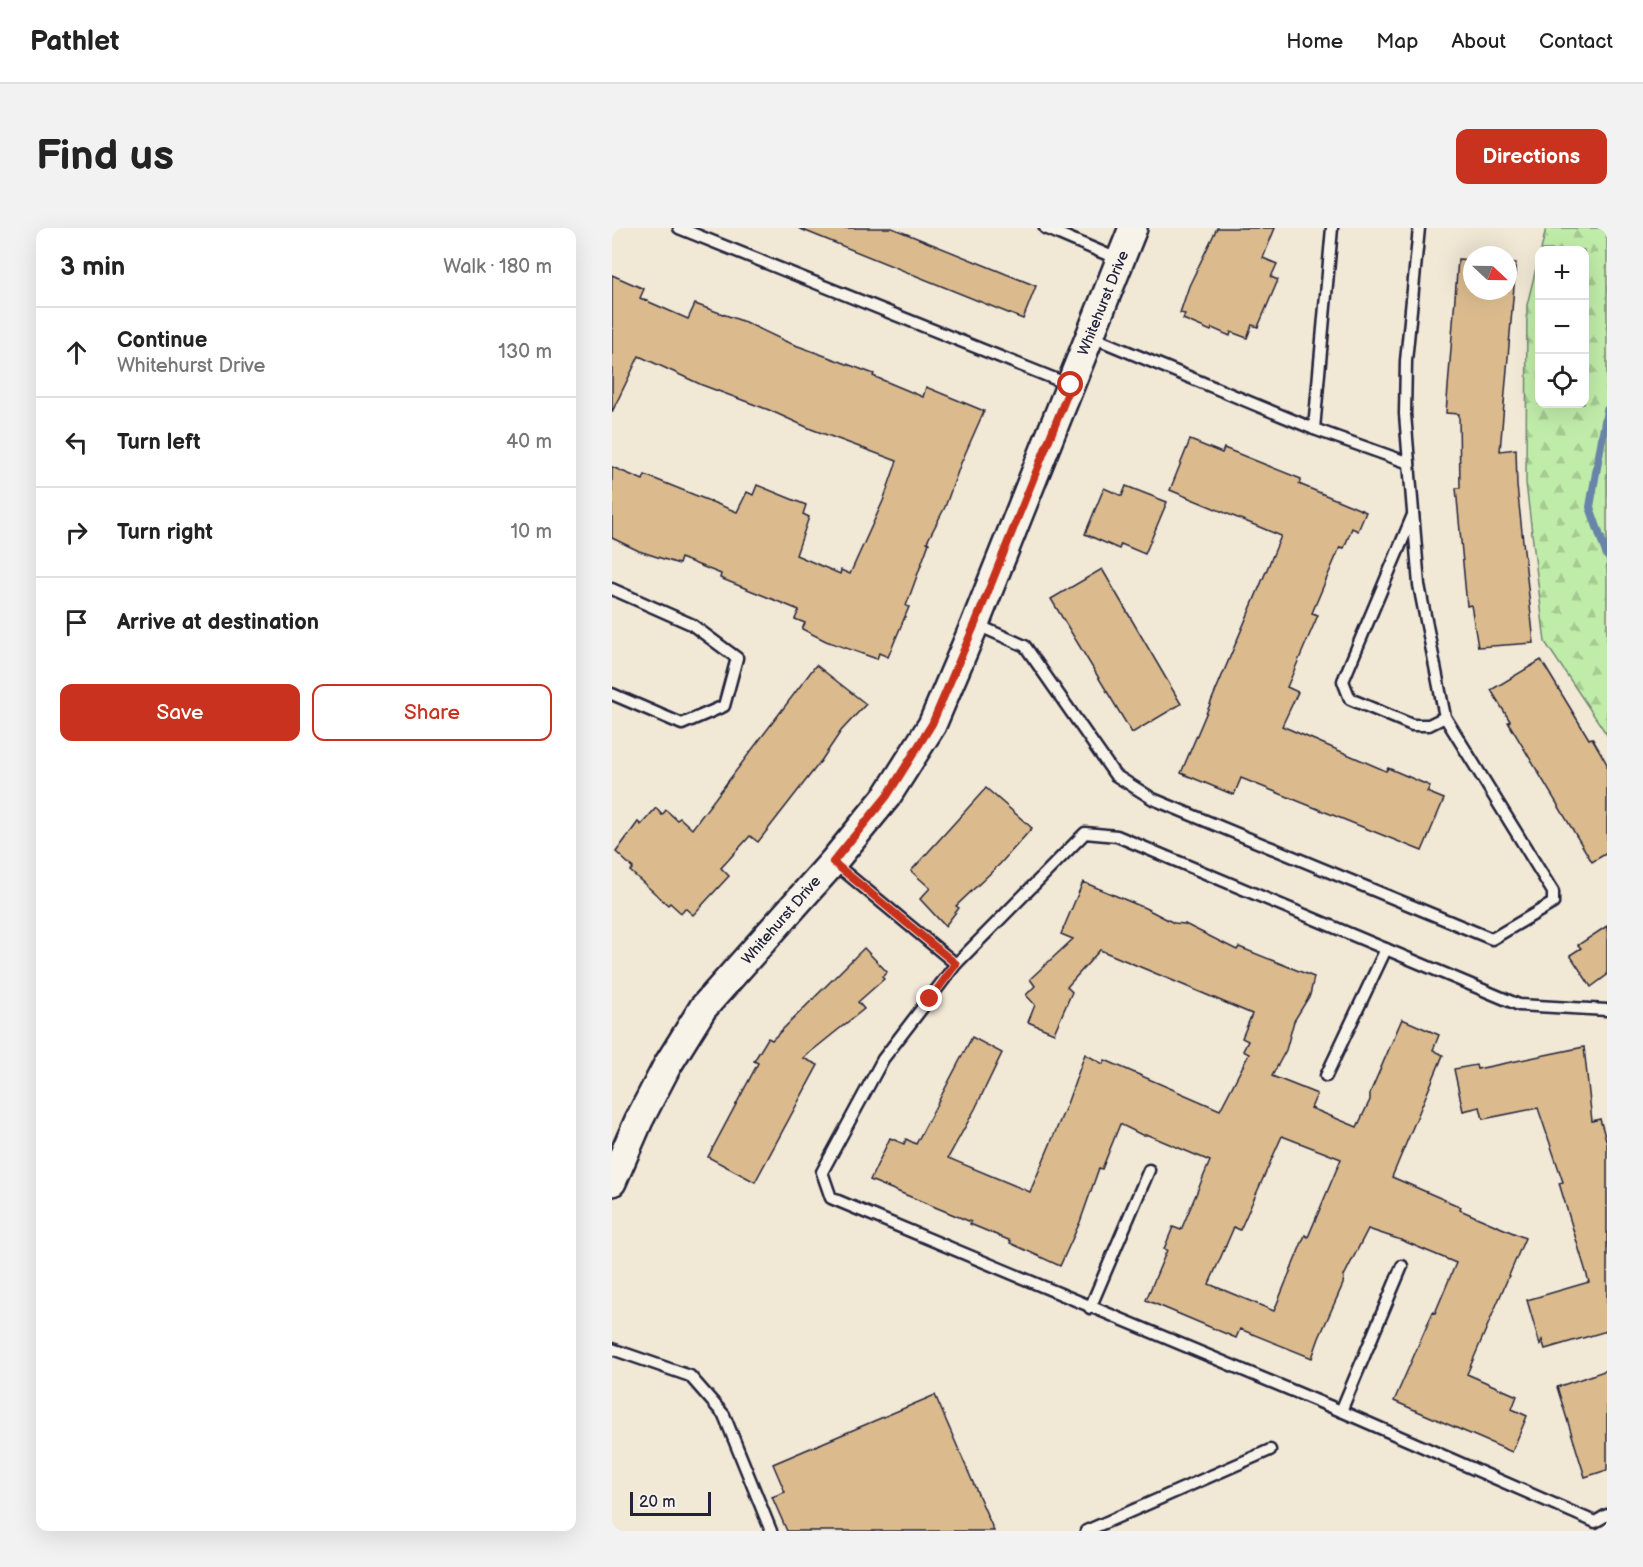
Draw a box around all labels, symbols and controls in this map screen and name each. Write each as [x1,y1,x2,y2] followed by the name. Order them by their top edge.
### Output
[30,25,119,58] text: Pathlet
[1286,29,1343,54] text: Home
[1376,29,1418,54] text: Map
[1451,29,1506,54] text: About
[1539,29,1613,54] text: Contact
[1456,129,1607,184] button: Directions
[36,131,174,182] text: Find us
[1463,246,1517,300] north arrow
[1535,246,1589,408] map controls
[1535,246,1589,300] button: +
[1074,248,1133,358] street label: Whitehurst Drive
[60,252,125,283] text: 3 min
[443,255,552,279] text: Walk · 180 m
[1535,300,1589,354] button: −
[117,327,207,354] text: Continue
[60,336,93,369] icon: ahead
[498,340,552,364] text: 130 m
[117,354,265,378] text: Whitehurst Drive
[1535,354,1589,408] button: locate
[1057,371,1083,397] route start
[60,426,93,459] icon: left
[117,429,201,456] text: Turn left
[506,430,552,454] text: 40 m
[60,516,93,549] icon: right
[117,519,213,546] text: Turn right
[511,520,552,544] text: 10 m
[60,606,93,639] icon: arrive
[117,609,319,636] text: Arrive at destination
[60,684,300,741] button: Save
[312,684,552,741] button: Share
[738,872,825,969] street label: Whitehurst Drive
[916,985,942,1011] route end
[630,1489,711,1516] scale bar
[639,1493,675,1512] text: 20 m

